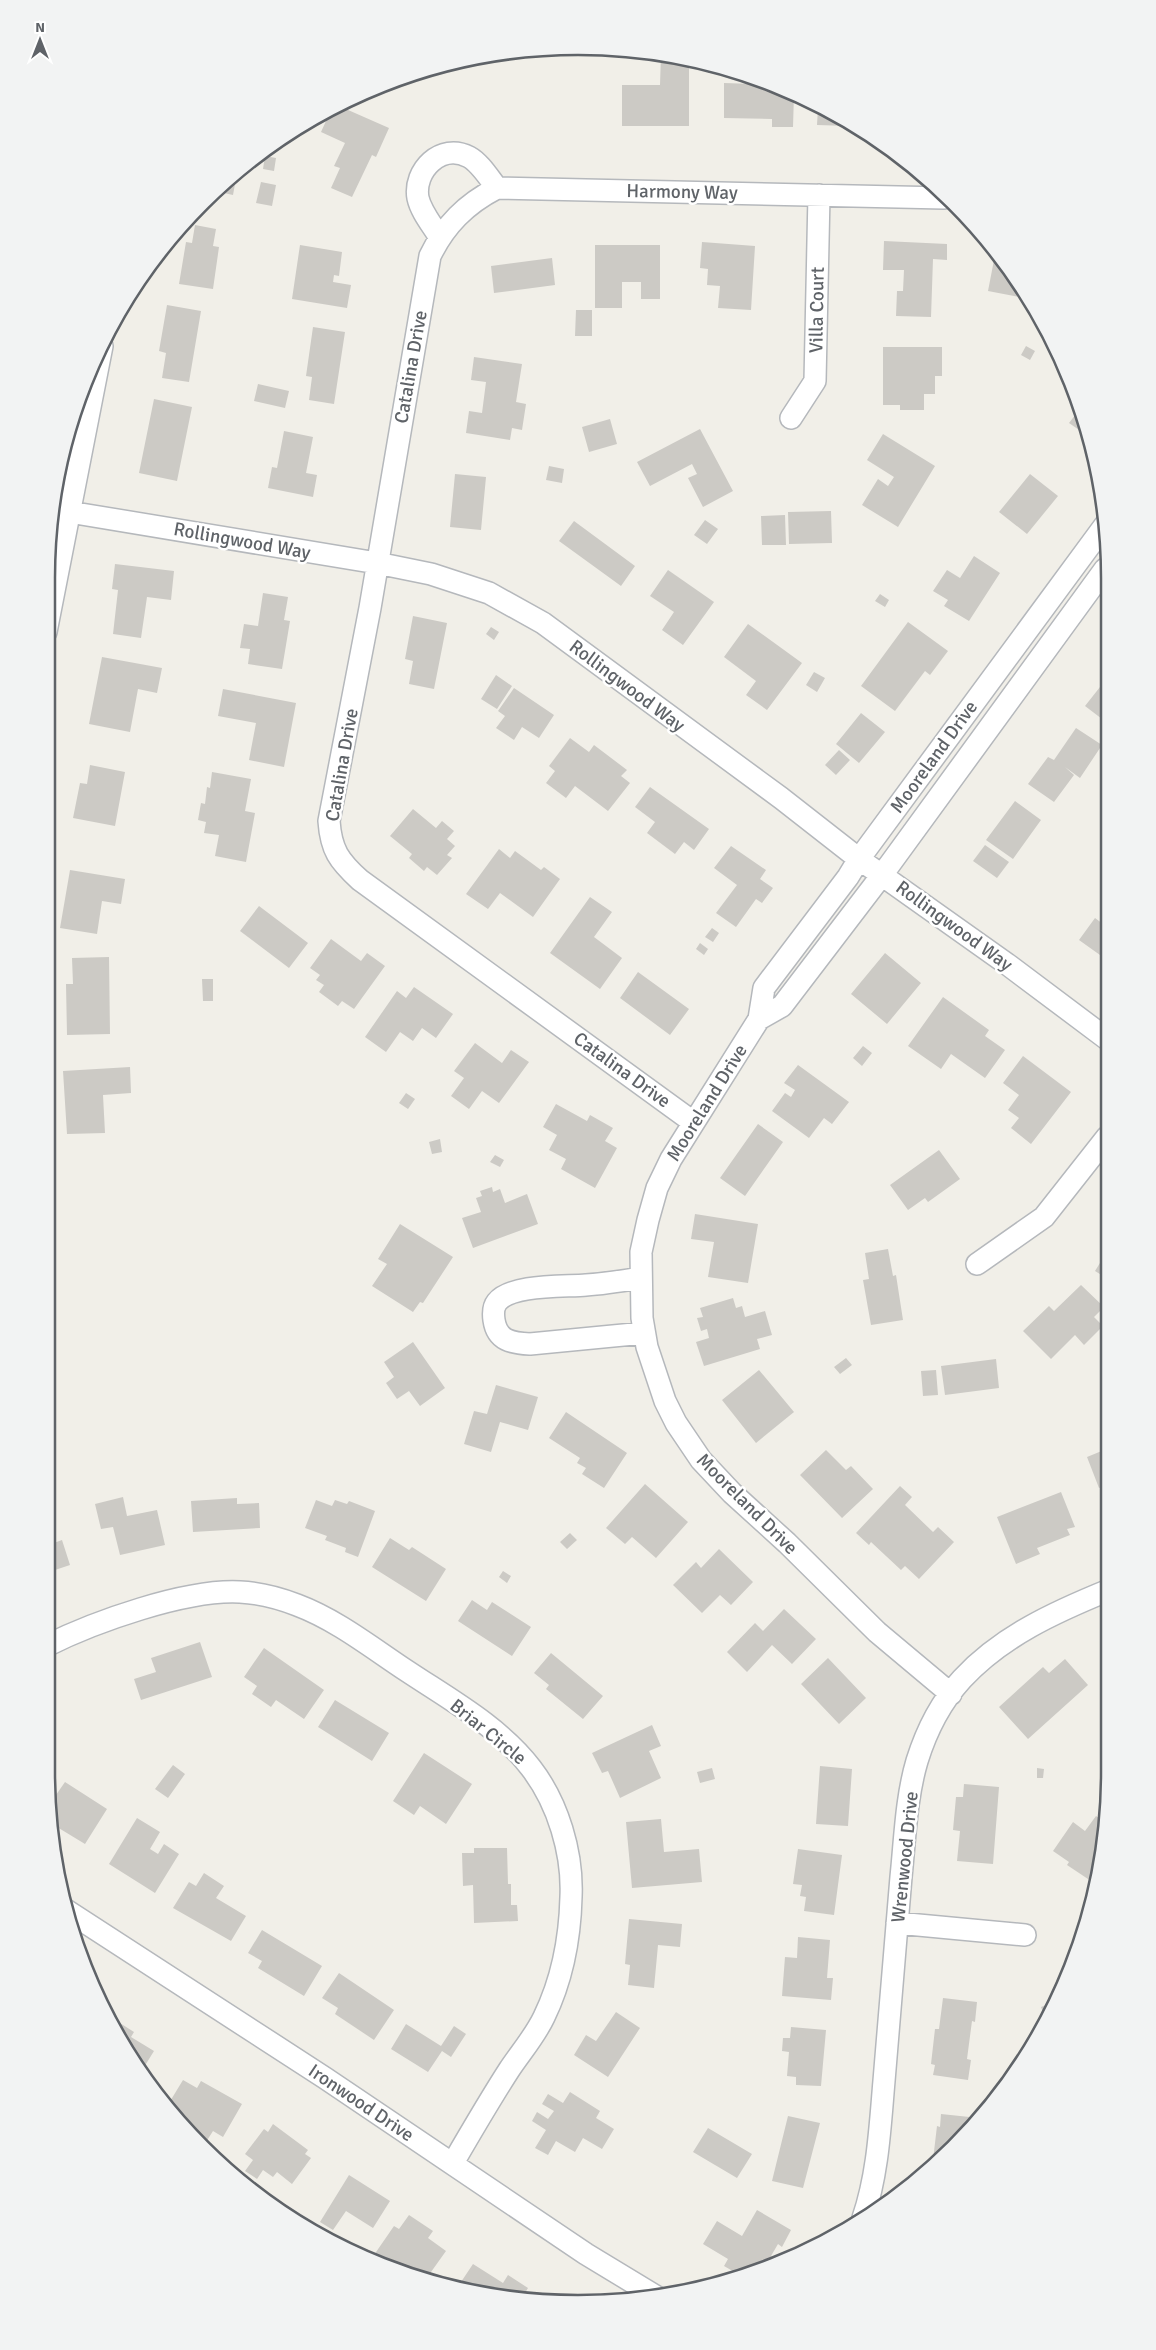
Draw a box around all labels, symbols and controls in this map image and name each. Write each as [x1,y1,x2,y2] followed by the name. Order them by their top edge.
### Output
[15,15,65,65] north arrow
[35,19,45,36] text: N
[626,179,738,205] street label: Harmony Way
[804,266,830,353] street label: Villa Court
[389,309,433,425] street label: Catalina Drive
[172,517,312,565] street label: Rollingwood Way
[564,635,690,737] street label: Rollingwood Way
[885,696,983,818] street label: Mooreland Drive
[320,707,364,823] street label: Catalina Drive
[891,876,1017,977] street label: Rollingwood Way
[569,1027,675,1113] street label: Catalina Drive
[661,1040,753,1166] street label: Mooreland Drive
[691,1448,803,1560] street label: Mooreland Drive
[445,1694,531,1770] street label: Briar Circle
[886,1790,924,1924] street label: Wrenwood Drive
[304,2059,418,2147] street label: Ironwood Drive

